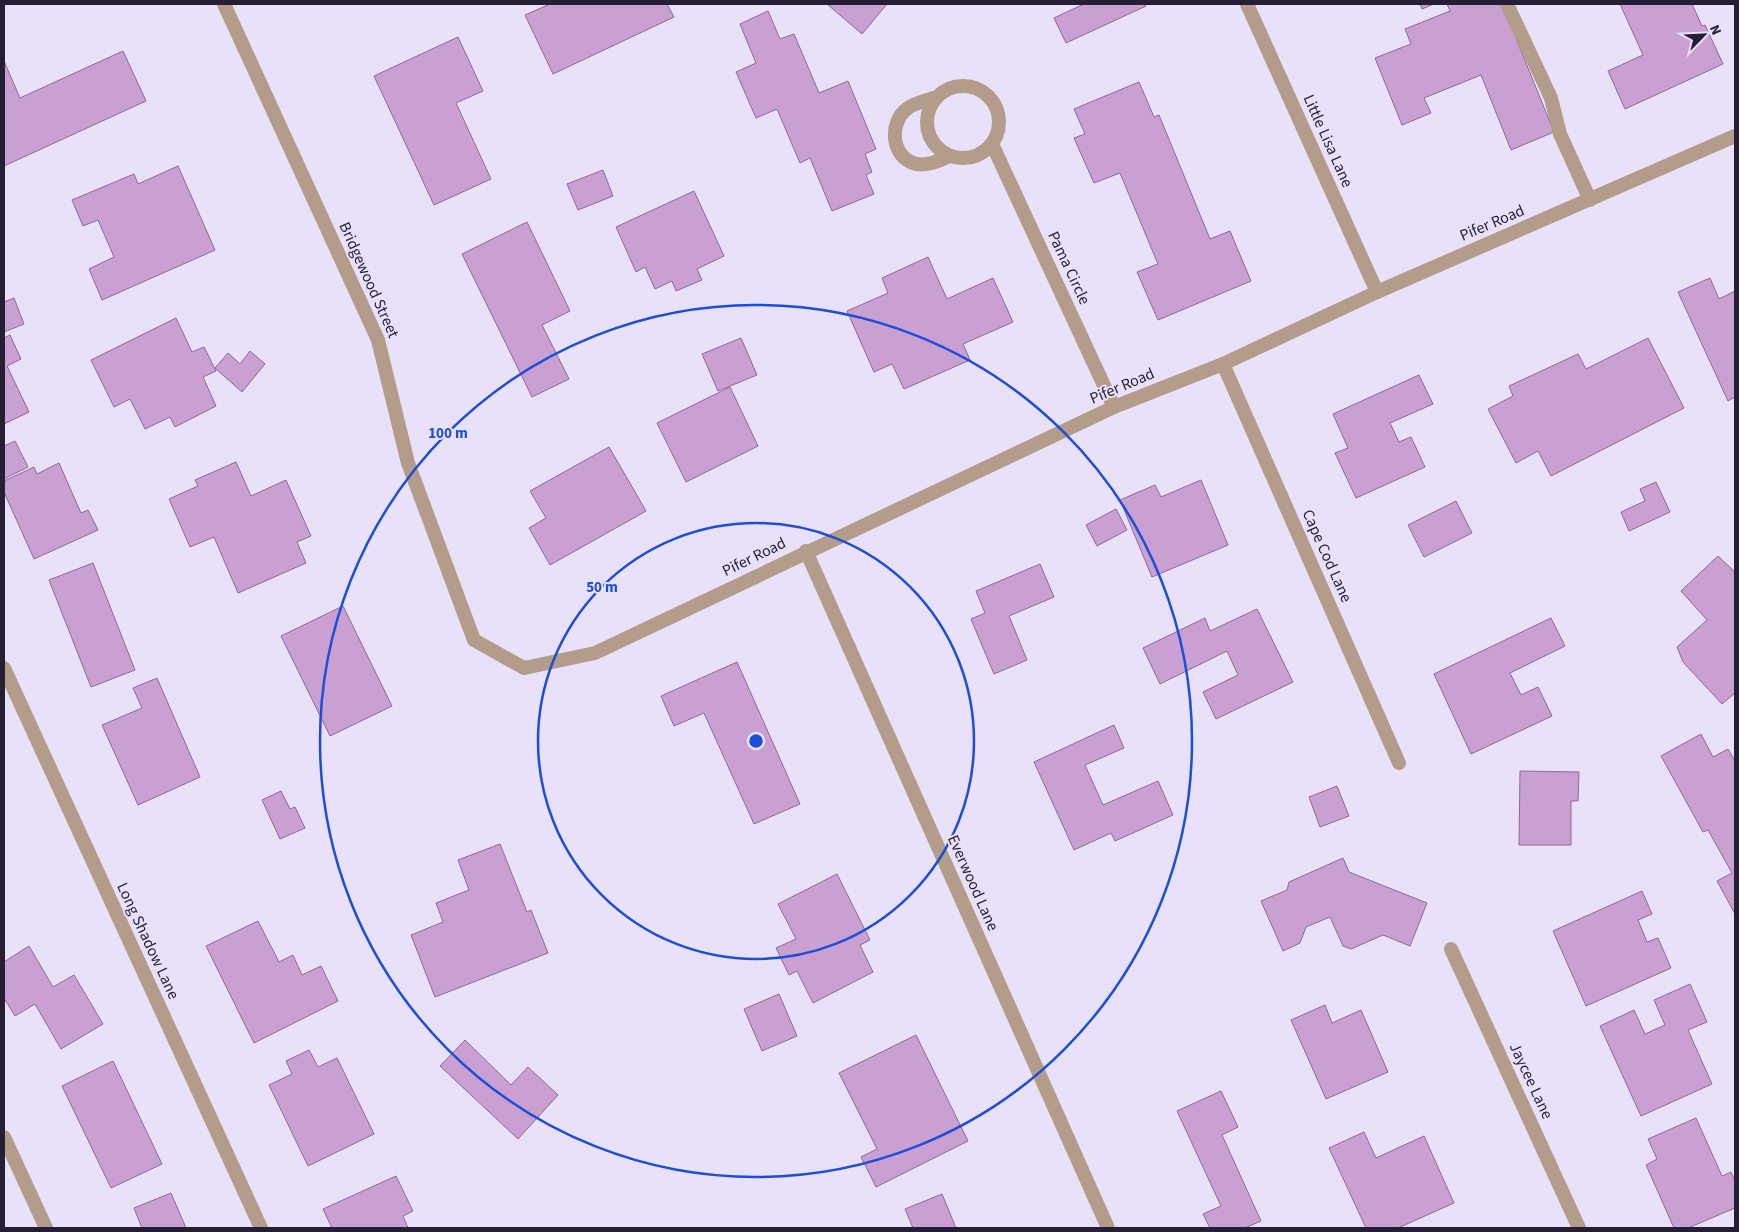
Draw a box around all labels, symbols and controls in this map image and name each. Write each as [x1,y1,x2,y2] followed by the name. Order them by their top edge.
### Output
[1679,10,1729,60] north arrow
[1704,22,1726,38] text: N
[1298,91,1358,191] street label: Little Lisa Lane
[1456,199,1528,247] street label: Pifer Road
[334,219,405,342] street label: Bridgewood Street
[1042,228,1096,308] street label: Pama Circle
[1086,362,1158,410] street label: Pifer Road
[428,423,468,444] text: 100 m
[1297,506,1357,606] street label: Cape Cod Lane
[718,532,790,582] street label: Pifer Road
[586,577,618,598] text: 50 m
[747,732,765,750] centre of rings
[942,832,1004,935] street label: Everwood Lane
[111,879,185,1003] street label: Long Shadow Lane
[1504,1039,1558,1123] street label: Jaycee Lane

